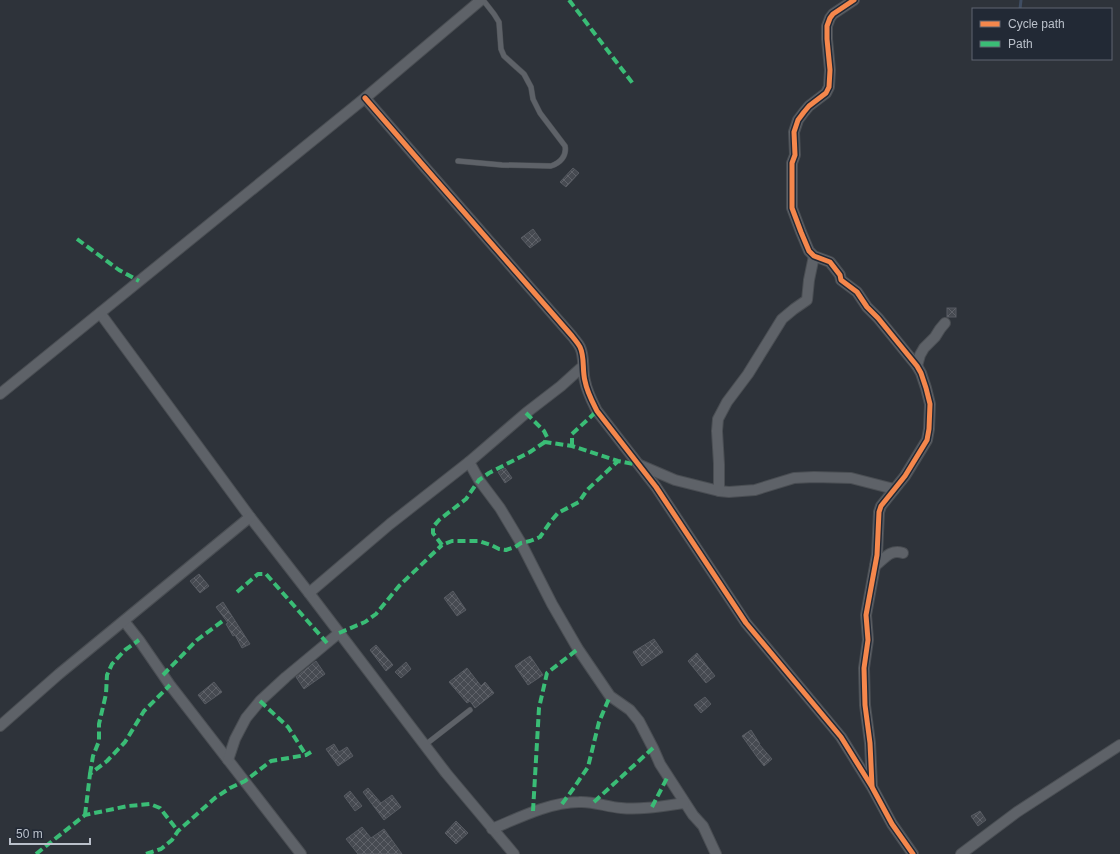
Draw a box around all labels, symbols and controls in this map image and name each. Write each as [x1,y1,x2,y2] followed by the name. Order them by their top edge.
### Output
[972,8,1112,60] legend
[1008,17,1065,31] text: Cycle path
[1008,37,1033,51] text: Path
[10,820,90,846] scale bar
[16,827,43,841] text: 50 m

